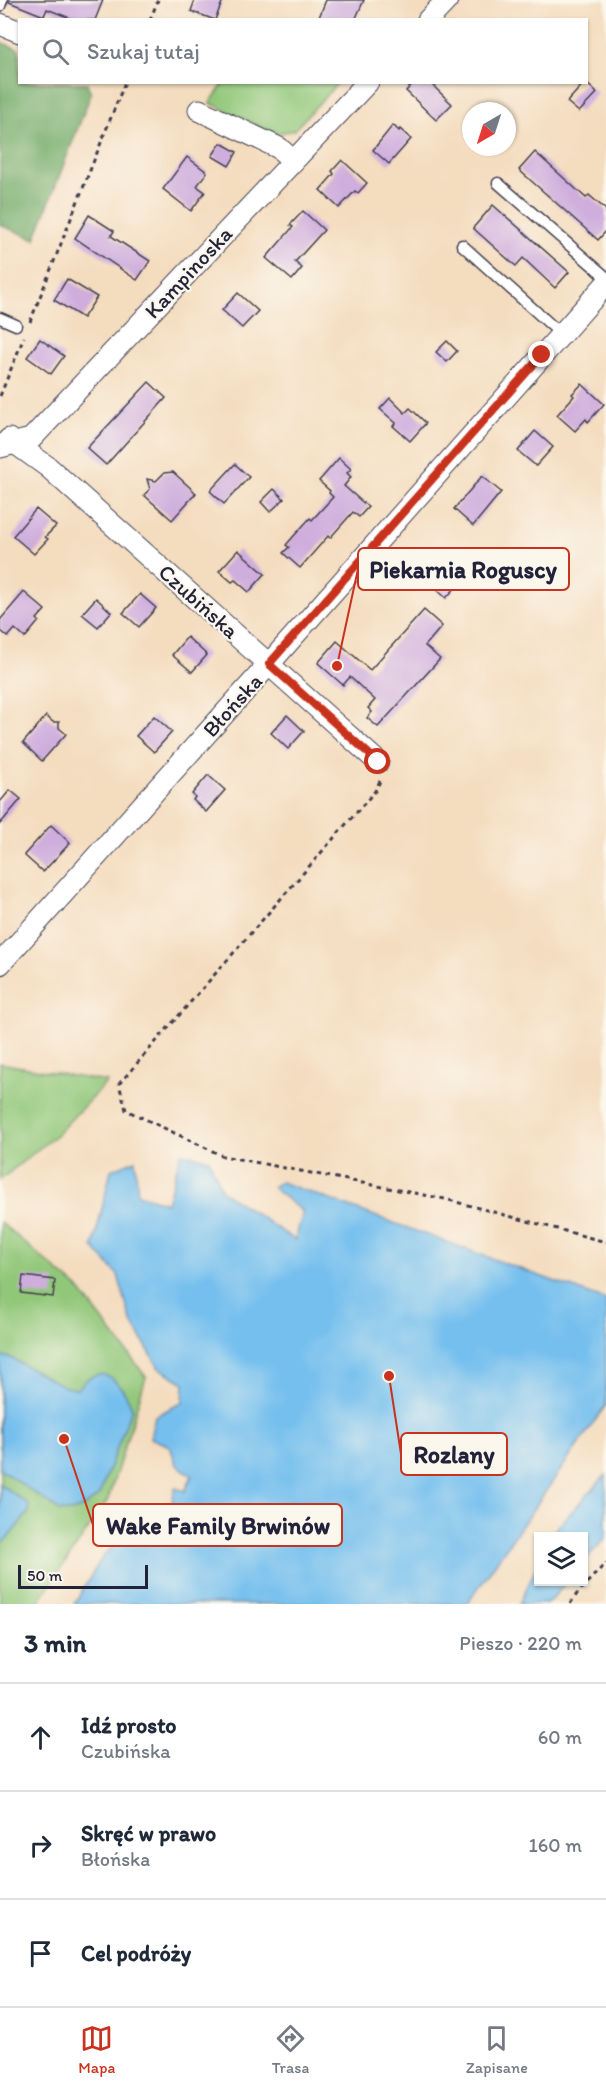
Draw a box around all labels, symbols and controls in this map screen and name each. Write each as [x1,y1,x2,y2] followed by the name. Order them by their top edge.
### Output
[18,18,588,84] search box
[39,35,72,68] icon: search
[87,38,200,65] text: Szukaj tutaj
[462,102,516,156] north arrow
[139,220,238,324] street label: Kampinoska
[528,341,554,367] route end
[358,548,569,590] callout: Piekarnia Roguscy
[369,555,558,585] text: Piekarnia Roguscy
[153,558,245,645] street label: Czubińska
[197,668,268,743] street label: Błońska
[364,748,390,774] route start
[401,1433,507,1475] callout: Rozlany
[413,1440,495,1470] text: Rozlany
[93,1504,342,1546] callout: Wake Family Brwinów
[106,1511,331,1541] text: Wake Family Brwinów
[534,1532,588,1586] map controls
[534,1532,588,1586] button: layers
[18,1562,148,1590] scale bar
[27,1566,62,1585] text: 50 m
[24,1627,86,1659] text: 3 min
[459,1631,582,1655] text: Pieszo · 220 m
[81,1712,177,1739] text: Idź prosto
[24,1721,57,1754] icon: ahead
[538,1725,582,1749] text: 60 m
[81,1739,171,1763] text: Czubińska
[81,1820,216,1847] text: Skręć w prawo
[24,1829,57,1862] icon: right
[529,1833,582,1857] text: 160 m
[81,1847,150,1871] text: Błońska
[24,1937,57,1970] icon: arrive
[81,1940,191,1967] text: Cel podróży
[78,2022,115,2077] tab: Mapa
[272,2022,309,2077] tab: Trasa
[466,2022,528,2077] tab: Zapisane

